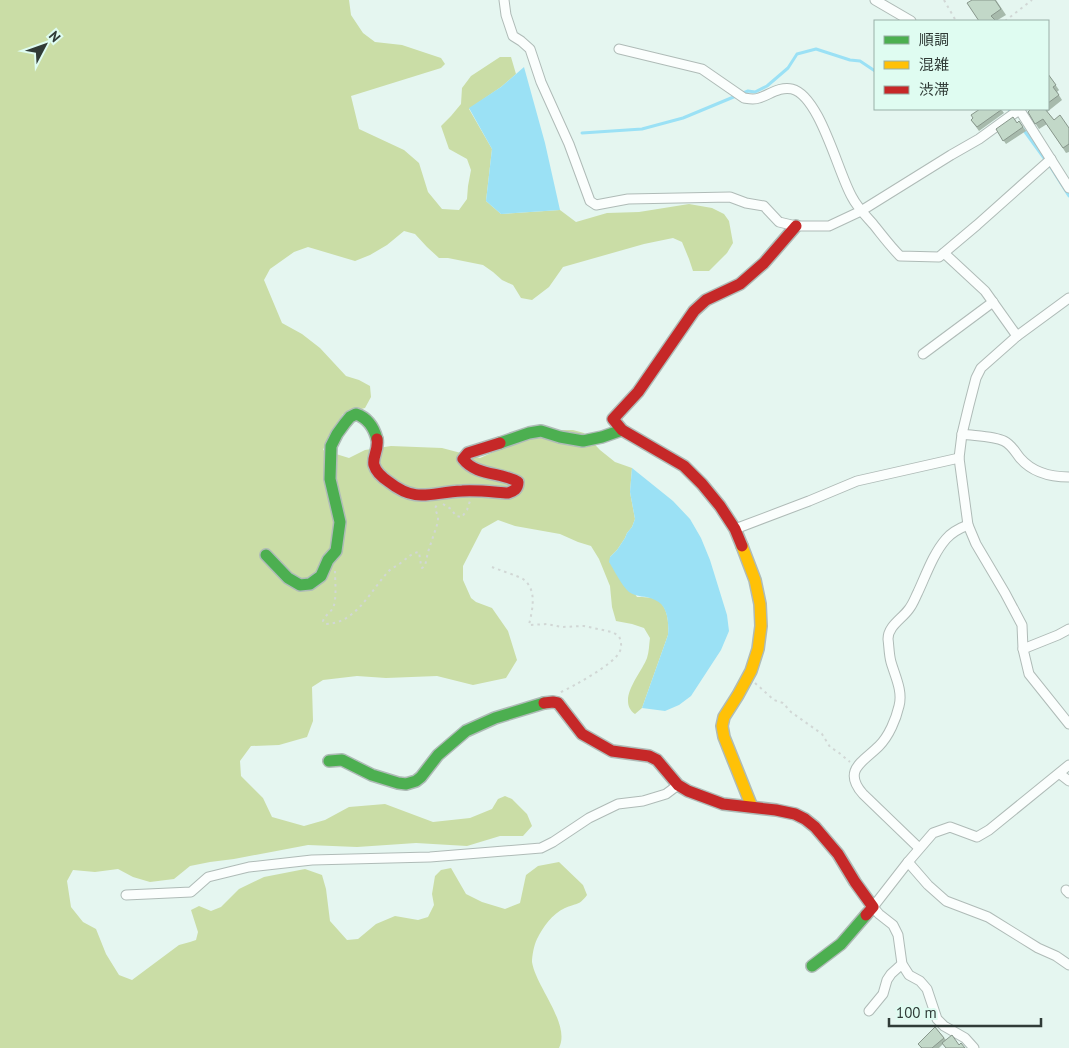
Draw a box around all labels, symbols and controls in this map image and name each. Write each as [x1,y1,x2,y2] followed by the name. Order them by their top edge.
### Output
[20,20,70,70] north arrow
[874,20,1049,110] legend
[45,27,65,46] text: N
[919,30,949,49] text: 順調
[919,55,949,74] text: 混雑
[919,80,949,99] text: 渋滞
[889,996,1042,1028] scale bar
[896,1003,937,1022] text: 100 m

